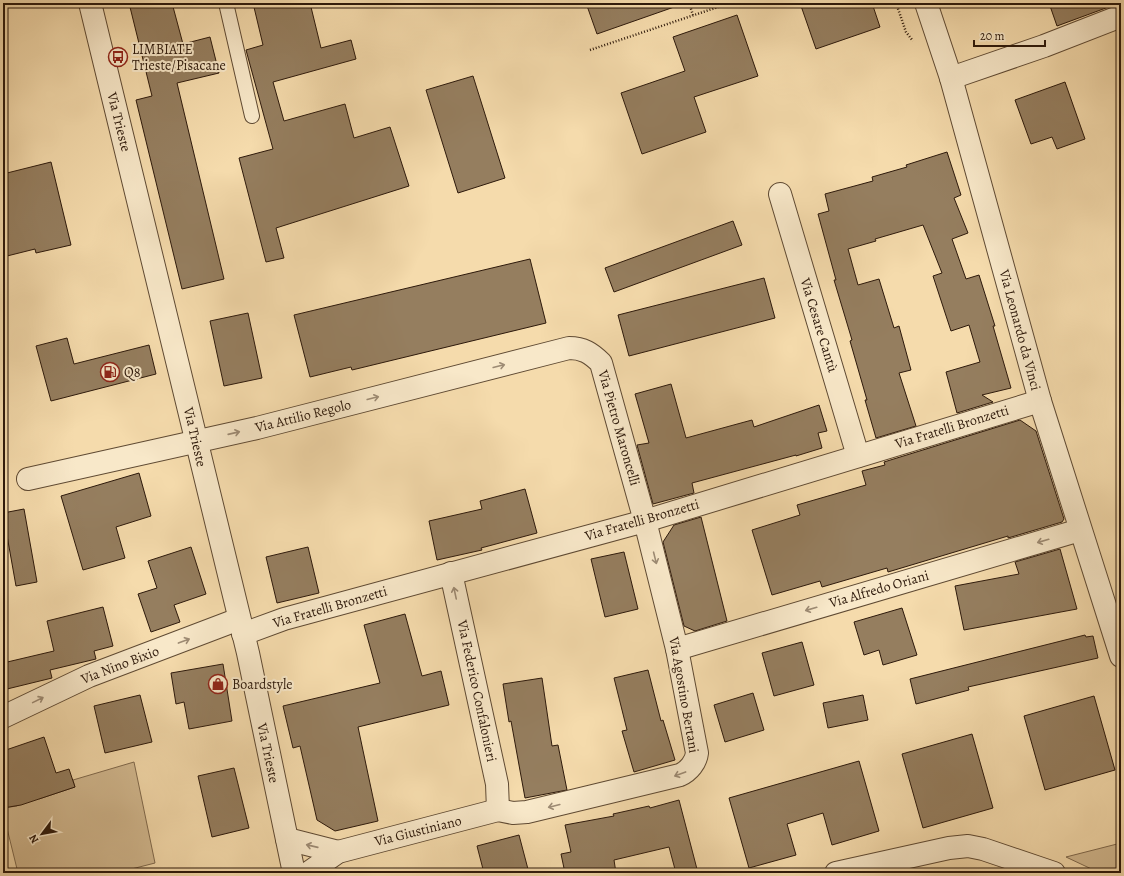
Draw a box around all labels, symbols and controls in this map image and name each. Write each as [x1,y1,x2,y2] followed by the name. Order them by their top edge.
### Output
[974,22,1045,48] scale bar
[980,28,1004,44] text: 20 m
[132,40,226,75] place label: LIMBIATE Trieste/Pisacane
[107,46,129,68] bus stop icon: LIMBIATE Trieste/Pisacane
[102,89,136,154] street label: Via Trieste
[994,266,1045,393] street label: Via Leonardo da Vinci
[795,275,842,375] street label: Via Cesare Cantù
[99,361,121,383] fuel station icon: Q8
[493,362,506,369] one-way arrow
[124,363,141,382] place label: Q8
[593,367,645,488] street label: Via Pietro Maroncelli
[367,394,380,402] one-way arrow
[252,395,353,437] street label: Via Attilio Regolo
[892,401,1011,454] street label: Via Fratelli Bronzetti
[179,404,211,469] street label: Via Trieste
[227,429,240,437] one-way arrow
[582,495,702,546] street label: Via Fratelli Bronzetti
[1036,538,1049,545] one-way arrow
[651,552,659,565] one-way arrow
[826,566,931,613] street label: Via Alfredo Oriani
[270,582,390,633] street label: Via Fratelli Bronzetti
[451,587,459,600] one-way arrow
[804,606,817,614] one-way arrow
[452,617,501,764] street label: Via Federico Confalonieri
[664,634,704,755] street label: Via Agostino Bertani
[178,636,190,644] one-way arrow
[77,641,162,689] street label: Via Nino Bixio
[207,673,229,695] shop icon: Boardstyle
[232,675,293,694] place label: Boardstyle
[32,696,44,703] one-way arrow
[252,720,284,785] street label: Via Trieste
[673,771,686,778] one-way arrow
[548,802,561,810] one-way arrow
[372,811,463,851] street label: Via Giustiniano
[22,814,62,854] north arrow
[25,832,42,846] text: N
[306,841,319,849] one-way arrow

